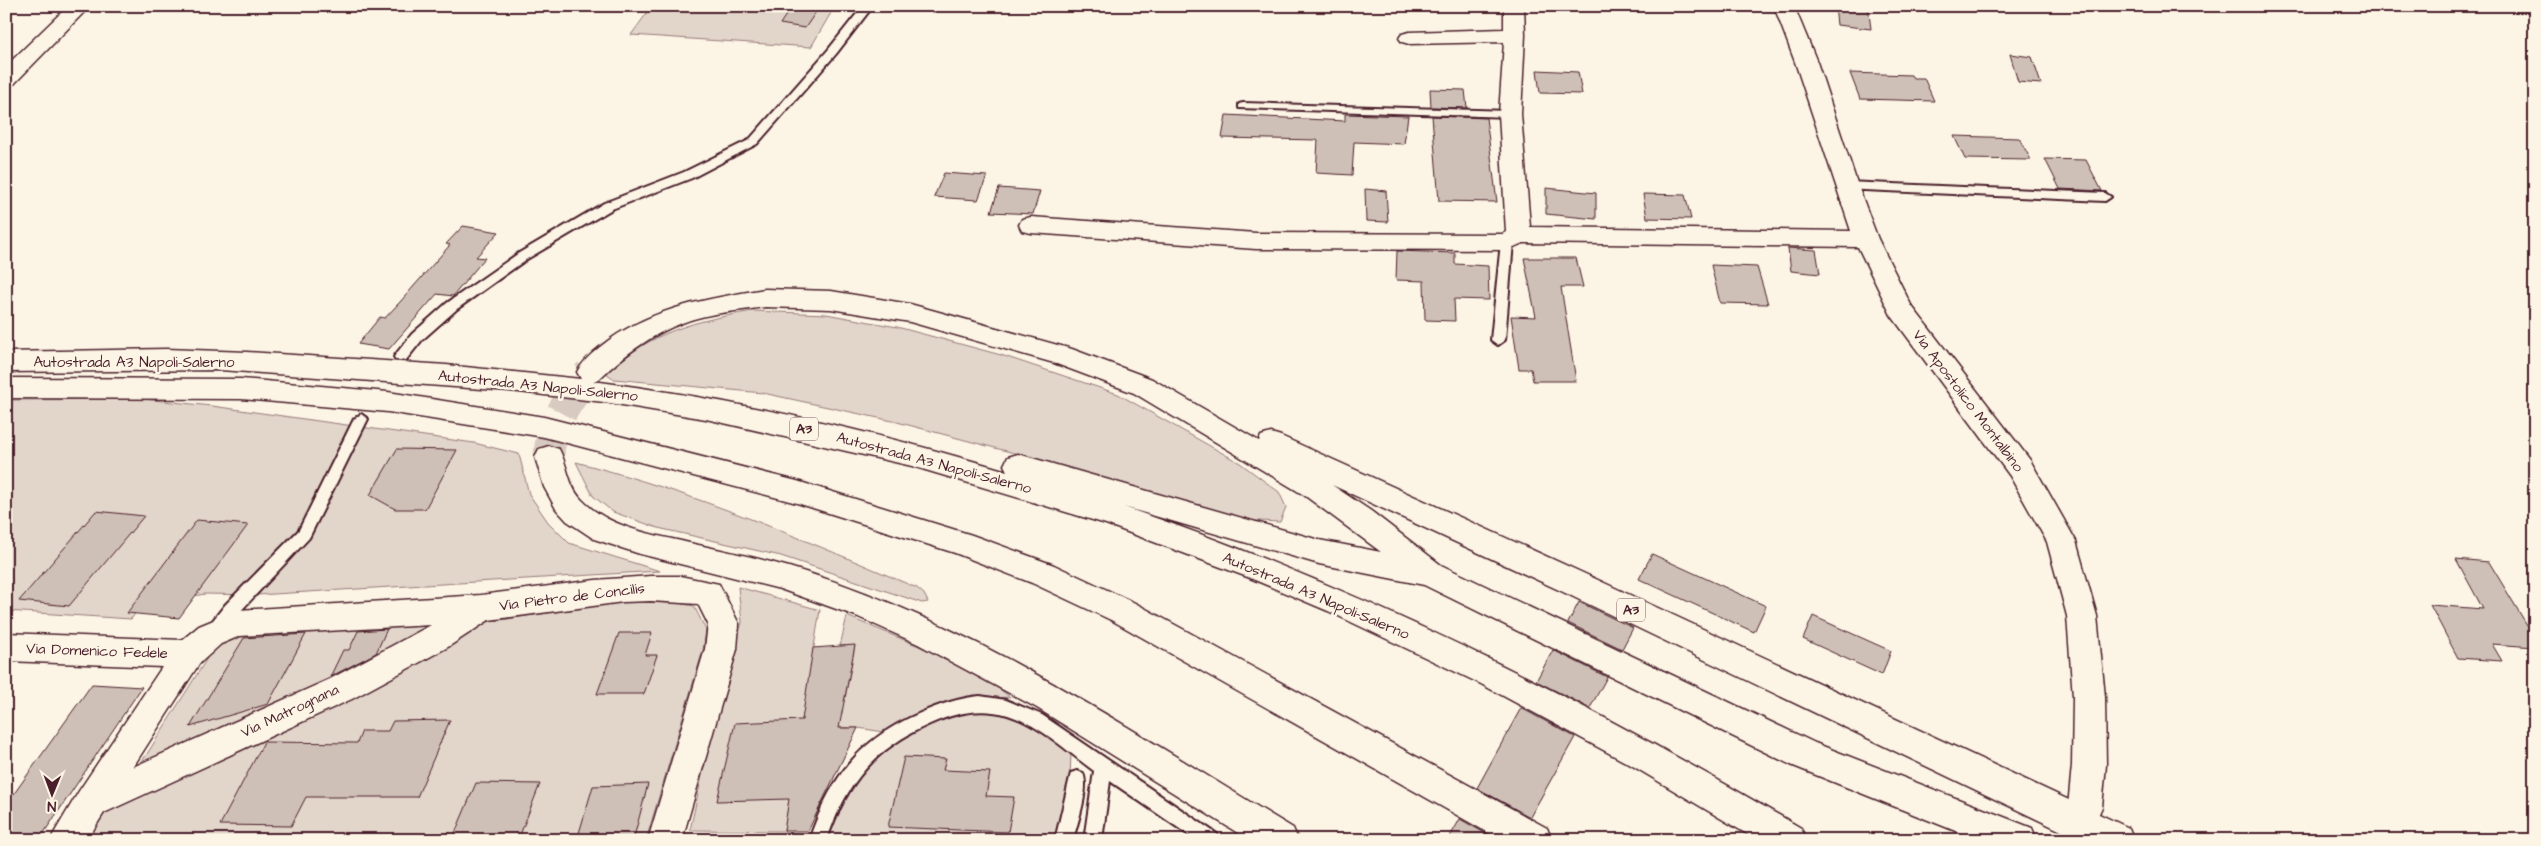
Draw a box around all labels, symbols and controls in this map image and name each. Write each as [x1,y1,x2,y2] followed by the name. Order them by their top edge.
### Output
[1907,325,2029,477] street label: Via Apostolico Montalbino
[34,352,235,373] street label: Autostrada A3 Napoli-Salerno
[437,365,640,407] street label: Autostrada A3 Napoli-Salerno
[790,418,818,440] road number: A3
[834,427,1034,499] street label: Autostrada A3 Napoli-Salerno
[1219,547,1413,645] street label: Autostrada A3 Napoli-Salerno
[498,578,646,616] street label: Via Pietro de Concilis
[1617,598,1645,622] road number: A3
[26,638,168,664] street label: Via Domenico Fedele
[237,679,343,744] street label: Via Matrognana
[28,768,78,818] north arrow
[47,796,56,816] text: N

